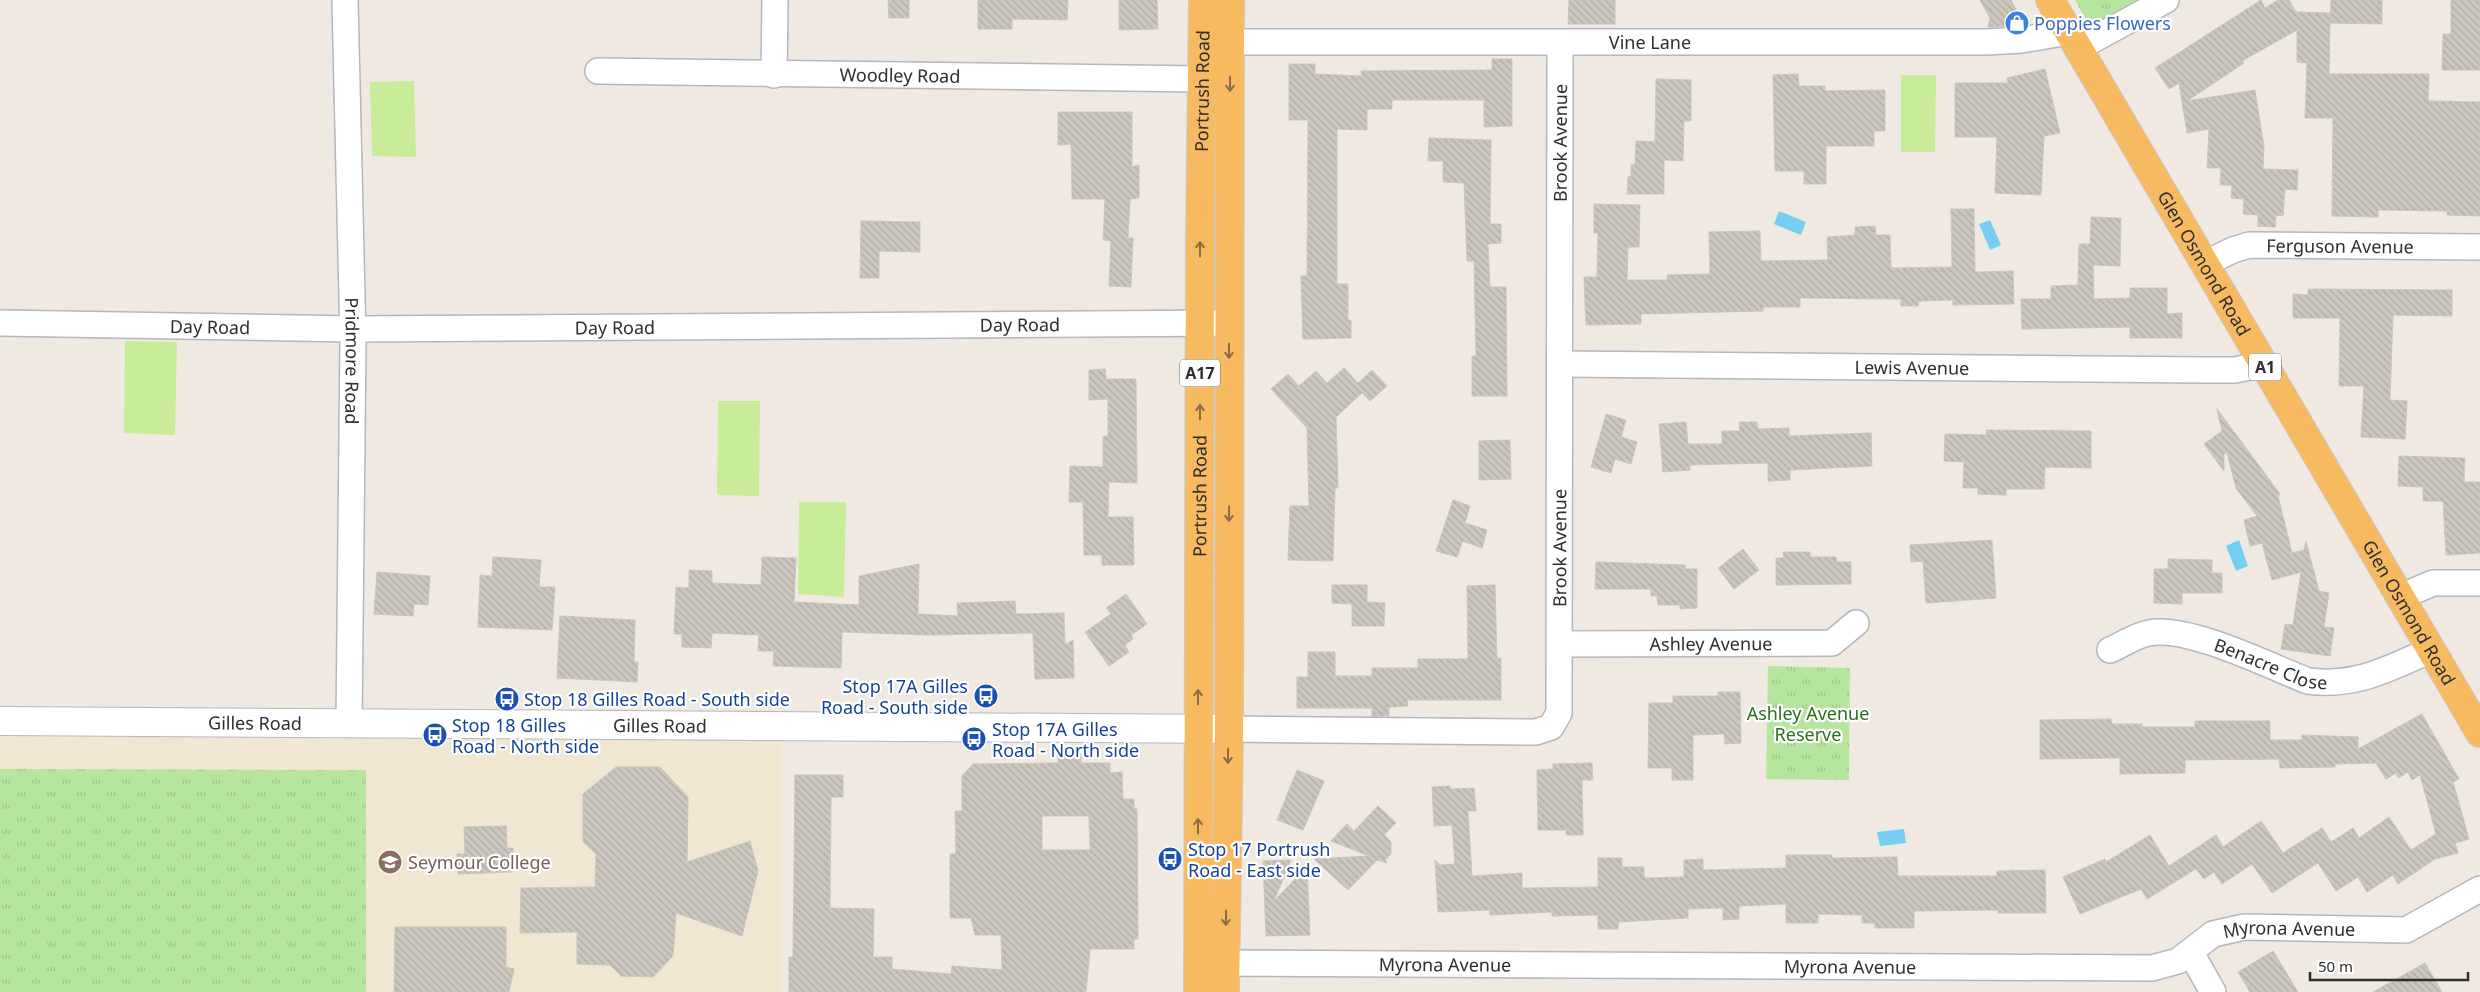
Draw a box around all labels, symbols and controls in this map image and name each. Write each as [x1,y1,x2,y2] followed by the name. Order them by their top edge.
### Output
[2004,10,2030,36] shop icon: Poppies Flowers
[2034,11,2171,35] place label: Poppies Flowers
[1189,30,1215,152] street label: Portrush Road
[1609,30,1691,54] street label: Vine Lane
[839,62,961,88] street label: Woodley Road
[1225,75,1235,91] one-way arrow
[1548,84,1572,202] street label: Brook Avenue
[2152,186,2256,340] street label: Glen Osmond Road
[2266,233,2414,258] street label: Ferguson Avenue
[1195,242,1205,258] one-way arrow
[340,297,365,425] street label: Pridmore Road
[980,312,1060,337] street label: Day Road
[170,314,250,339] street label: Day Road
[575,315,655,339] street label: Day Road
[1224,342,1234,359] one-way arrow
[2249,354,2281,381] road number: A1
[1855,355,1969,380] street label: Lewis Avenue
[1180,359,1220,386] road number: A17
[1195,404,1204,420] one-way arrow
[1187,435,1211,557] street label: Portrush Road
[1547,489,1571,607] street label: Brook Avenue
[1224,505,1234,521] one-way arrow
[2357,535,2461,689] street label: Glen Osmond Road
[1650,631,1772,656] street label: Ashley Avenue
[2211,632,2328,694] street label: Benacre Close
[821,674,968,719] place label: Stop 17A Gilles Road - South side
[973,683,999,709] bus stop icon: Stop 17A Gilles Road - South side
[494,686,520,712] bus stop icon: Stop 18 Gilles Road - South side
[524,687,790,711] place label: Stop 18 Gilles Road - South side
[1193,689,1203,706] one-way arrow
[1747,701,1869,746] park label: Ashley Avenue Reserve
[208,710,302,735] street label: Gilles Road
[452,713,599,758] place label: Stop 18 Gilles Road - North side
[613,713,707,738] street label: Gilles Road
[992,717,1139,762] place label: Stop 17A Gilles Road - North side
[422,722,448,748] bus stop icon: Stop 18 Gilles Road - North side
[961,726,987,752] bus stop icon: Stop 17A Gilles Road - North side
[1224,747,1233,763] one-way arrow
[1193,819,1203,835] one-way arrow
[1188,837,1330,882] place label: Stop 17 Portrush Road - East side
[1157,846,1183,872] bus stop icon: Stop 17 Portrush Road - East side
[377,849,403,875] school or university icon: Seymour College
[408,850,551,874] place label: Seymour College
[1221,910,1231,926] one-way arrow
[2221,914,2356,943] street label: Myrona Avenue
[2310,950,2468,982] scale bar
[1379,952,1511,977] street label: Myrona Avenue
[1784,954,1916,979] street label: Myrona Avenue
[2318,956,2353,976] text: 50 m

